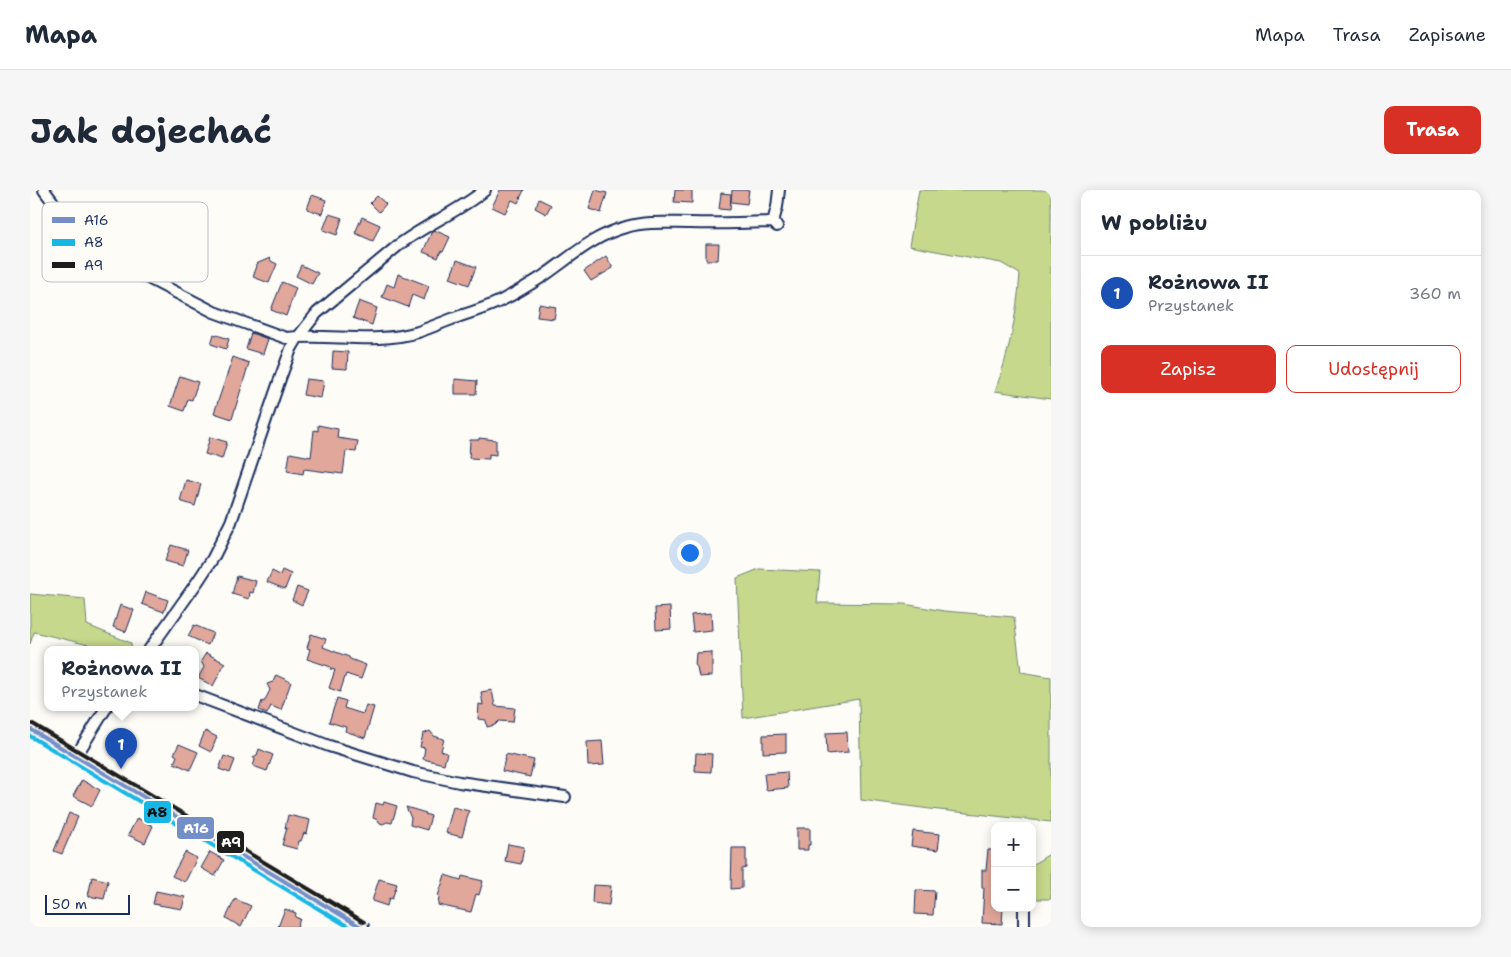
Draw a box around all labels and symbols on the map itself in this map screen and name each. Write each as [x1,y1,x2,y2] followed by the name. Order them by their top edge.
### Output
[42,202,208,282] legend
[84,211,109,229] text: A16
[84,233,104,251] text: A8
[84,256,103,274] text: A9
[677,540,703,566] your location
[105,728,137,769] pin: 1
[143,800,172,824] line badge: A8
[147,803,167,821] text: A8
[176,816,215,840] line badge: A16
[183,819,209,837] text: A16
[216,830,245,854] line badge: A9
[221,833,241,851] text: A9
[45,892,130,915] scale bar

